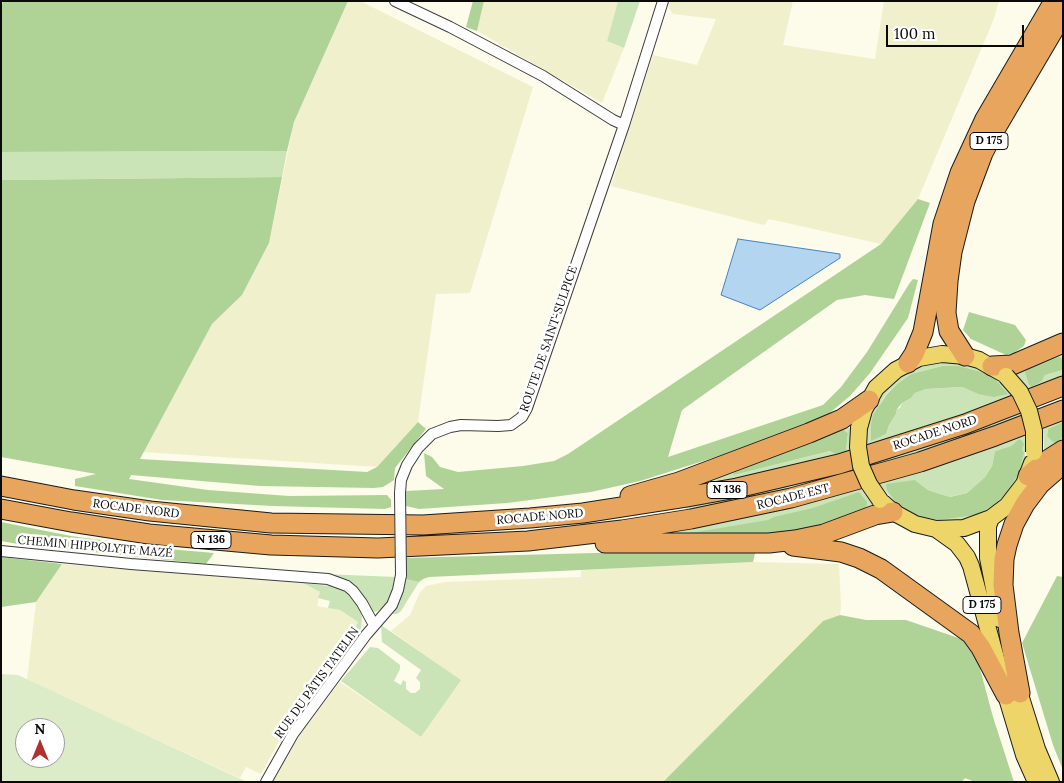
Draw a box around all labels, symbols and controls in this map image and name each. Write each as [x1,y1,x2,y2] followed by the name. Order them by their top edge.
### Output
[889,15,1026,47] scale bar
[894,24,935,43] text: 100 m
[970,132,1008,150] road number: D 175
[517,264,581,414] street label: ROUTE DE SAINT-SULPICE
[891,413,979,453] street label: ROCADE NORD
[755,481,831,513] street label: ROCADE EST
[707,482,747,498] road number: N 136
[92,497,180,521] street label: ROCADE NORD
[496,506,584,528] street label: ROCADE NORD
[191,532,231,548] road number: N 136
[17,533,173,561] street label: CHEMIN HIPPOLYTE MAZÉ
[963,596,1001,614] road number: D 175
[272,625,362,741] street label: RUE DU PÂTIS TATELIN
[15,718,65,768] north arrow
[35,720,45,738] text: N

